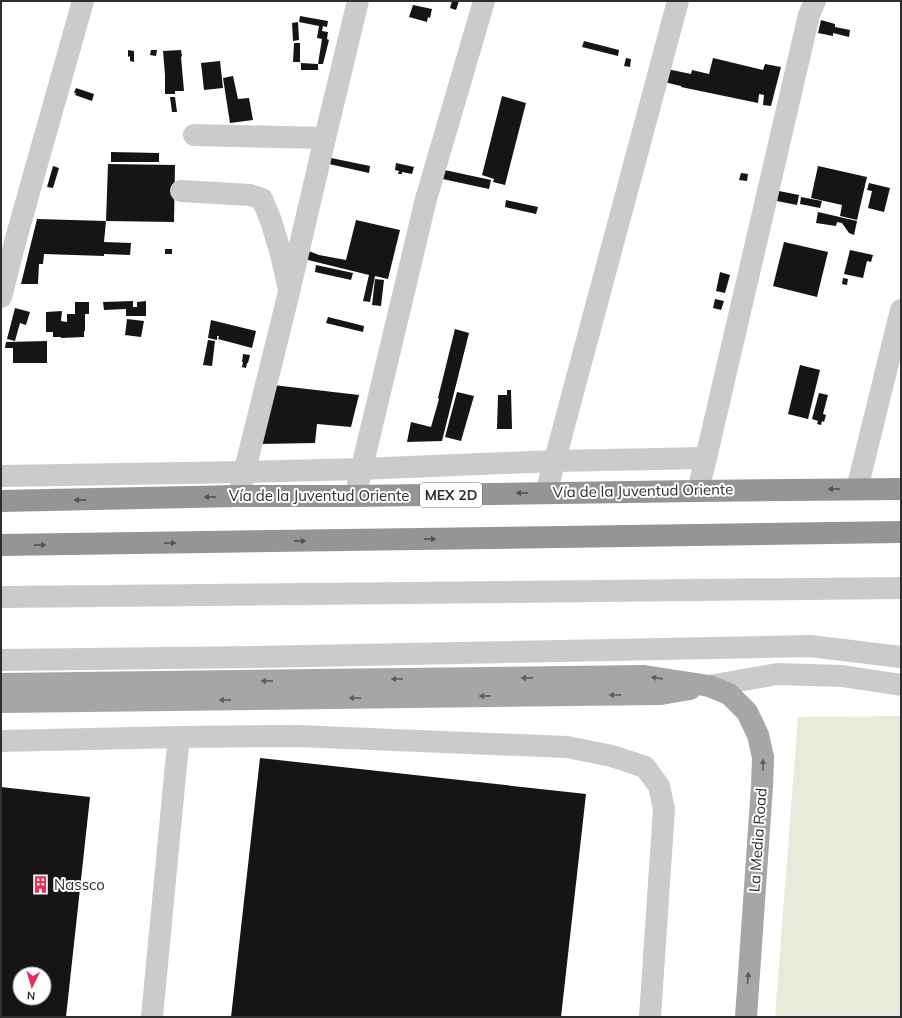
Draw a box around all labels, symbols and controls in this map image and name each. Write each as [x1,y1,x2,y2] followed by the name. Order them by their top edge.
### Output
[553,479,733,502] street label: Vía de la Juventud Oriente
[420,483,482,507] road number: MEX 2D
[229,486,409,505] street label: Vía de la Juventud Oriente
[827,486,840,492] one-way arrow
[515,490,528,496] one-way arrow
[203,494,216,500] one-way arrow
[74,496,86,503] one-way arrow
[424,536,437,542] one-way arrow
[294,538,307,544] one-way arrow
[164,540,177,546] one-way arrow
[34,542,47,548] one-way arrow
[520,675,533,681] one-way arrow
[650,675,663,681] one-way arrow
[390,676,403,682] one-way arrow
[260,678,273,684] one-way arrow
[608,692,621,698] one-way arrow
[479,693,491,700] one-way arrow
[348,695,361,701] one-way arrow
[219,696,231,703] one-way arrow
[760,758,766,771] one-way arrow
[744,787,771,893] street label: La Media Road
[31,875,51,895] building icon: Nassco
[54,875,105,894] place label: Nassco
[12,966,52,1006] north arrow
[745,972,752,984] one-way arrow
[26,989,36,1003] text: N

